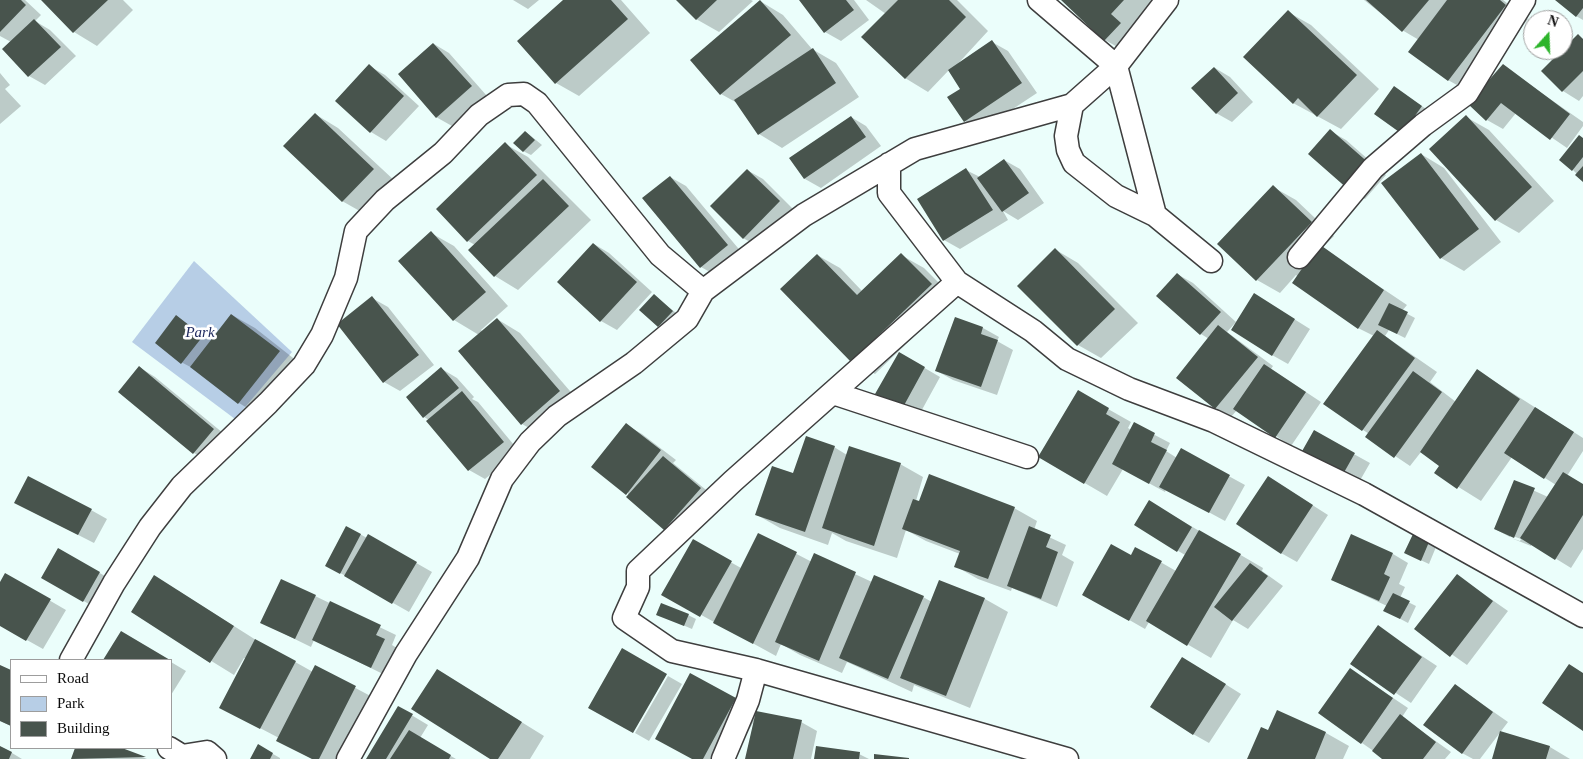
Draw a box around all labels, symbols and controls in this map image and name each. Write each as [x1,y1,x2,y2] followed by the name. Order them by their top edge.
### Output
[1523,10,1573,60] north arrow
[1546,13,1560,30] text: N
[185,324,215,342] park label: Park
[10,659,172,749] legend
[57,670,89,686] text: Road
[57,695,85,711] text: Park
[57,720,110,736] text: Building

